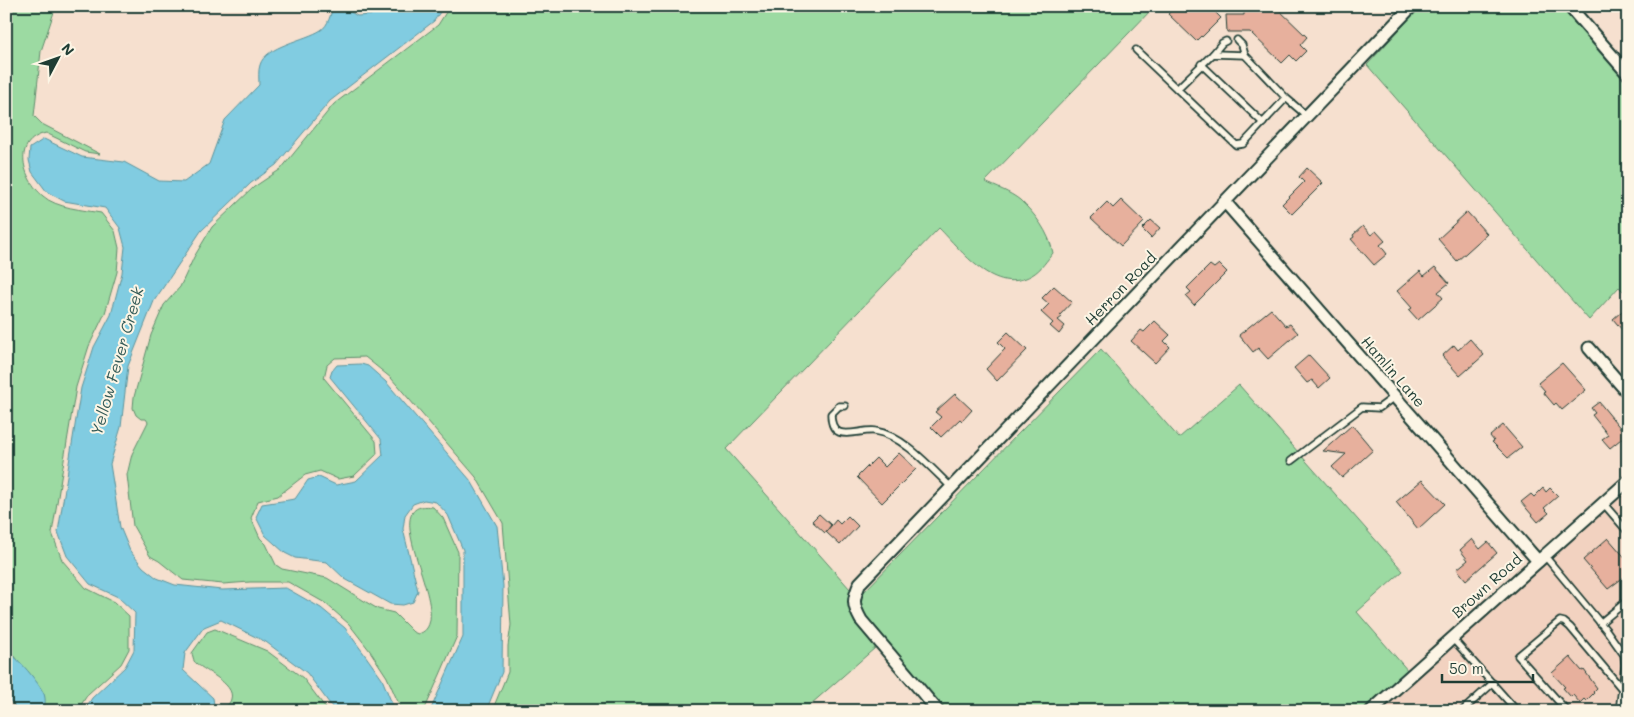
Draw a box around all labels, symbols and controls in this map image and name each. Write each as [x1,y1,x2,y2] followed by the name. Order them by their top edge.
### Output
[32,32,82,82] north arrow
[58,39,79,59] text: N
[1080,247,1160,329] street label: Herron Road
[85,284,148,438] water label: Yellow Fever Creek
[1357,331,1430,411] street label: Hamlin Lane
[1447,548,1526,622] street label: Brown Road
[1442,652,1533,684] scale bar
[1449,658,1484,678] text: 50 m

